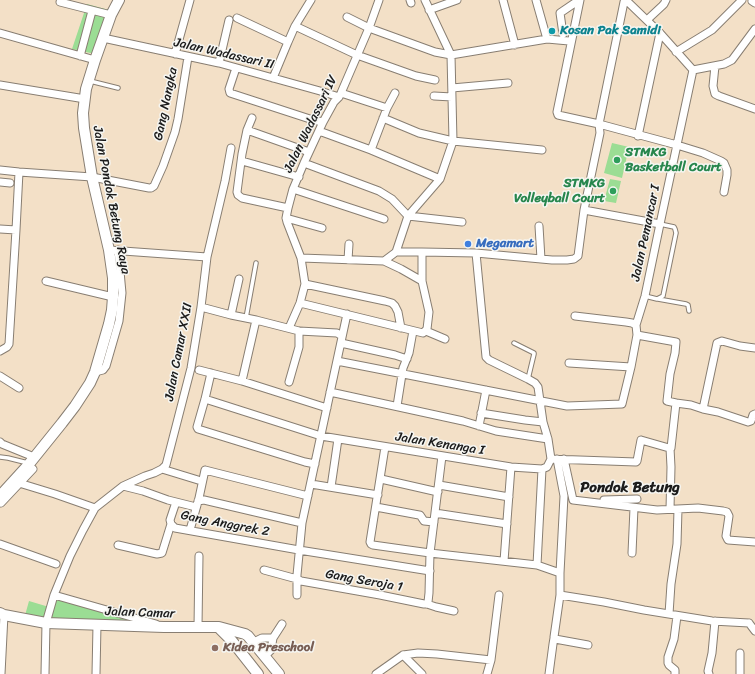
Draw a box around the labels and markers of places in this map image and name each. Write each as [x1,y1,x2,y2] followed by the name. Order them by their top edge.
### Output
[560,23,661,39] place label: Kosan Pak Samidi
[547,26,557,36] marker: Kosan Pak Samidi
[625,145,722,176] place label: STMKG Basketball Court
[612,155,622,165] marker: STMKG Basketball Court
[514,176,605,207] place label: STMKG Volleyball Court
[608,186,618,196] marker: STMKG Volleyball Court
[476,236,534,252] place label: Megamart
[463,239,473,249] marker: Megamart
[223,640,314,656] place label: Kidea Preschool
[210,643,220,653] marker: Kidea Preschool

